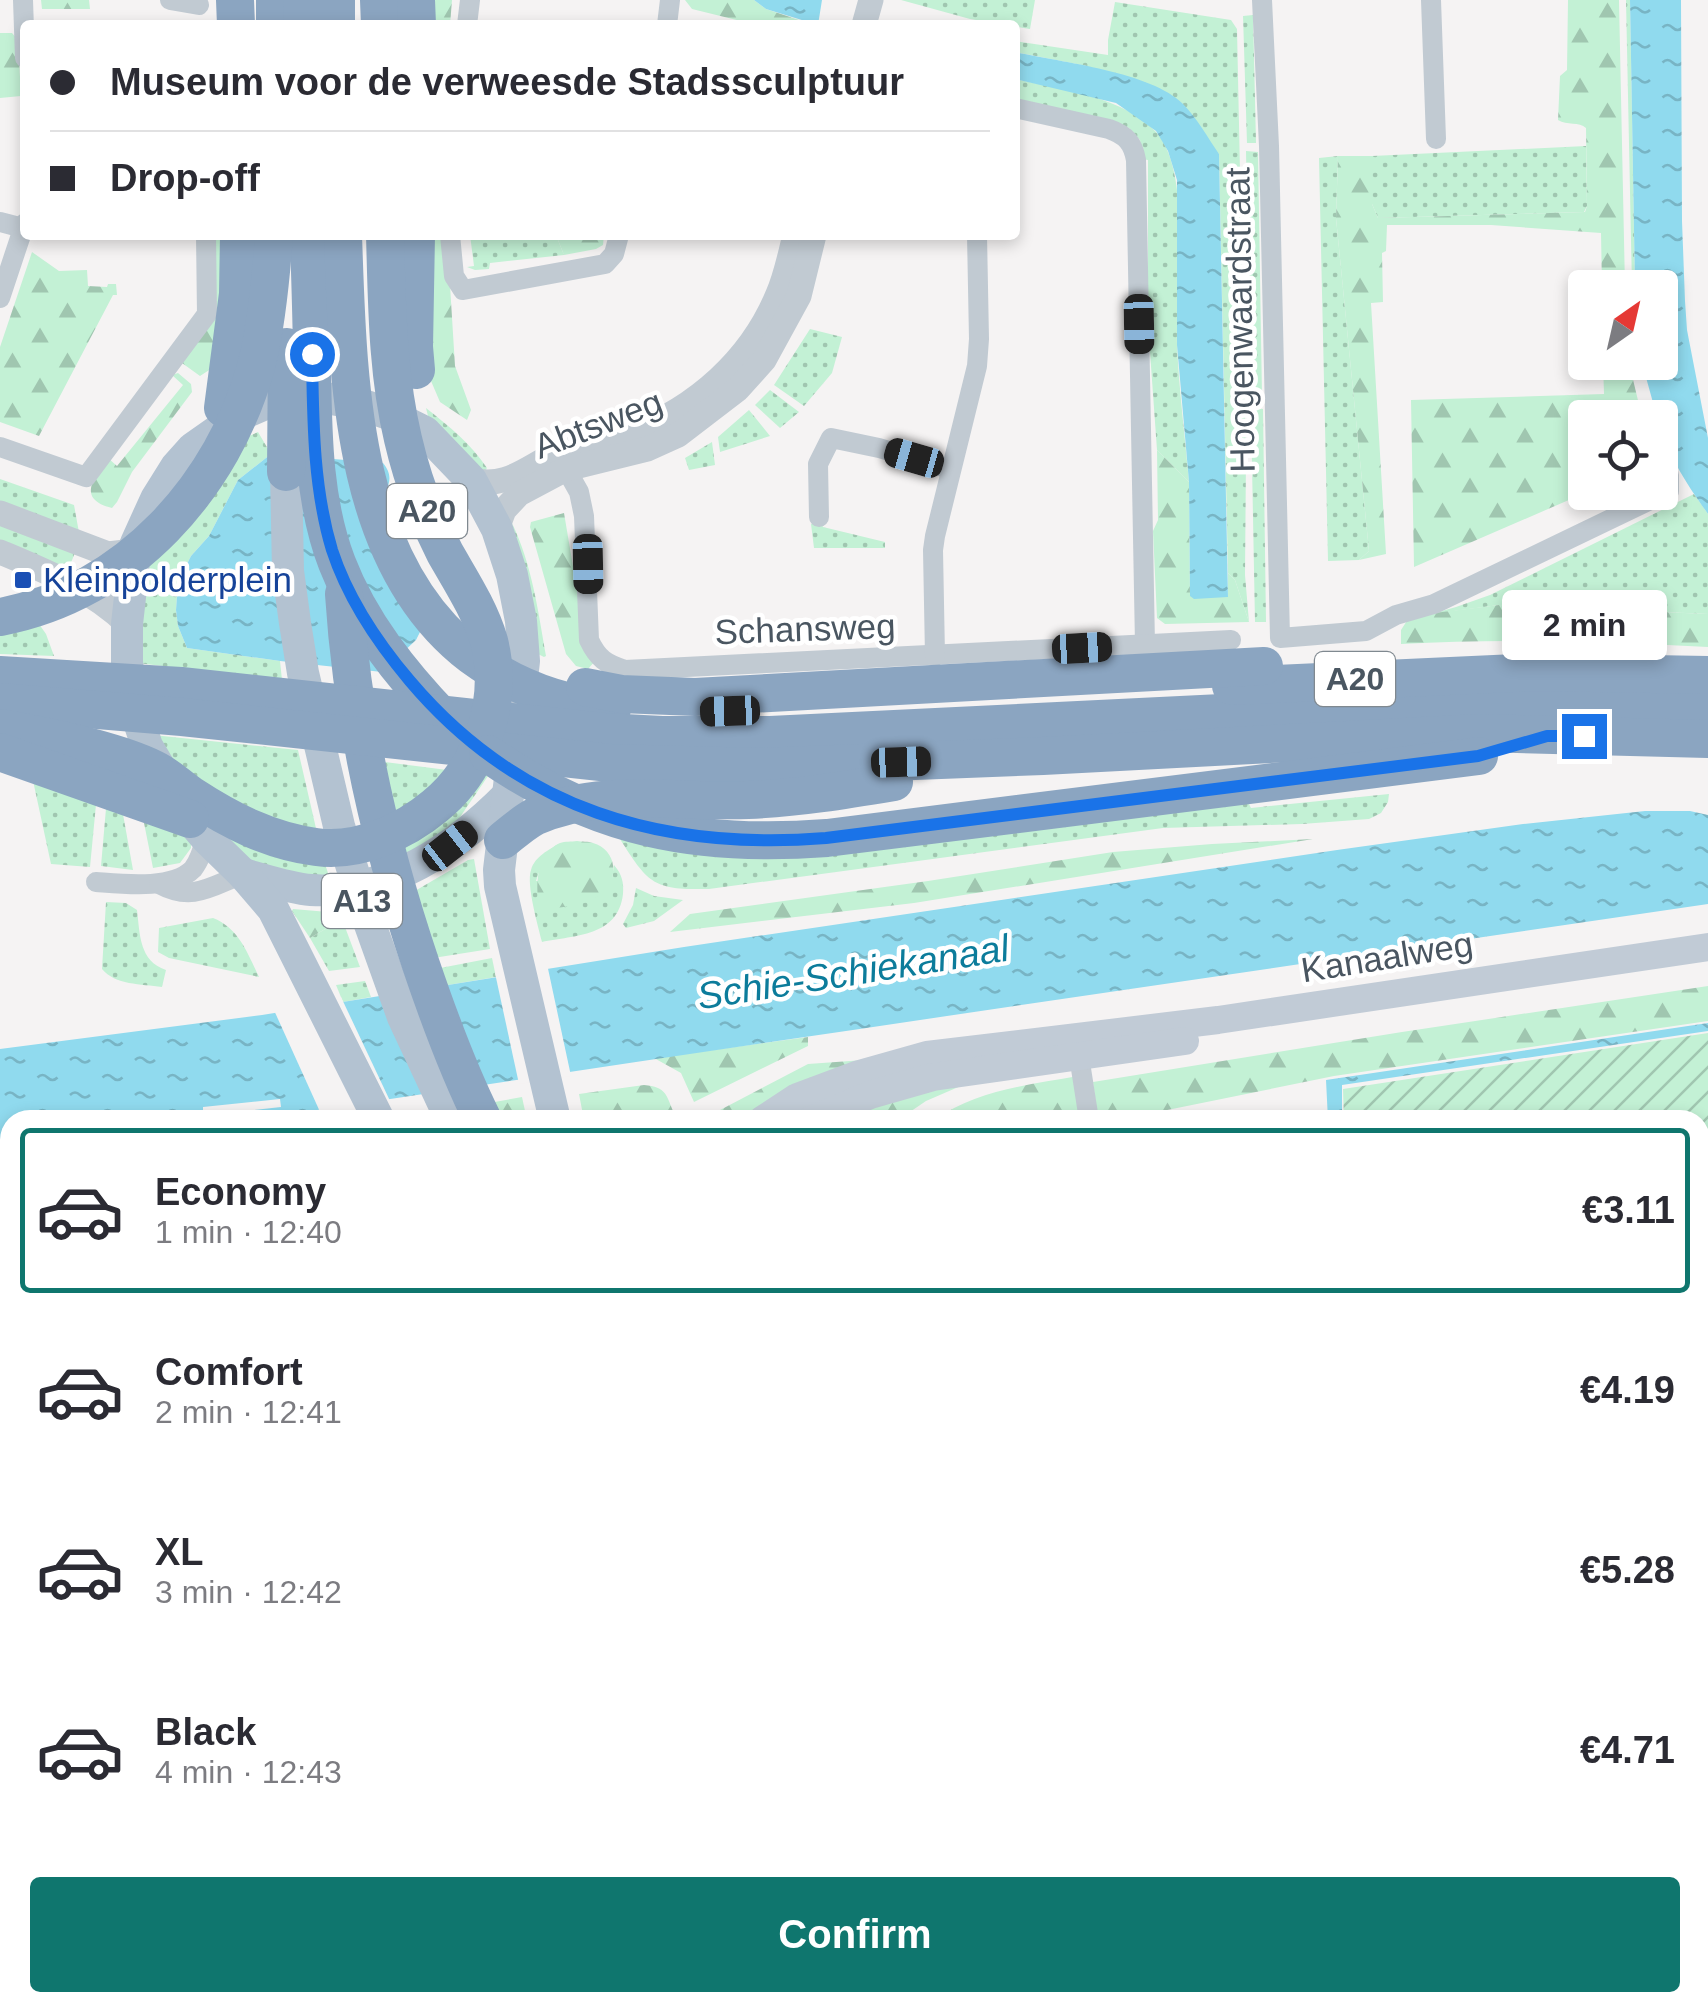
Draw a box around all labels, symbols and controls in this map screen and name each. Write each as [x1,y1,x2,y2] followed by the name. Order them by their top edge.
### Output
[110,61,904,103] text: Museum voor de verweesde Stadssculptuur
[110,157,260,199] text: Drop-off
[1217,167,1262,473] street label: Hoogenwaardstraat
[1568,270,1678,380] north arrow
[1568,270,1678,510] map controls
[1123,294,1155,354] car
[290,332,335,377] route start
[528,381,667,466] street label: Abtsweg
[1568,400,1678,510] button: locate
[881,435,947,481] car
[387,484,467,538] road number: A20
[572,534,604,594] car
[43,560,292,599] place label: Kleinpolderplein
[12,569,34,591] marker: Kleinpolderplein
[1502,591,1666,661] callout: 2 min
[714,606,896,651] street label: Schansweg
[1543,607,1626,643] text: 2 min
[1051,631,1113,665] car
[1315,652,1395,706] road number: A20
[699,695,761,727] car
[1562,714,1607,759] route end
[870,746,932,778] car
[417,816,483,876] car
[322,874,402,928] road number: A13
[1298,924,1476,989] street label: Kanaalweg
[694,926,1013,1017] water label: Schie-Schiekanaal
[35,1166,125,1256] icon: car
[155,1171,326,1213] text: Economy
[1582,1189,1675,1231] text: €3.11
[155,1214,342,1250] text: 1 min · 12:40
[35,1346,125,1436] icon: car
[155,1351,303,1393] text: Comfort
[1580,1369,1675,1411] text: €4.19
[155,1394,342,1430] text: 2 min · 12:41
[35,1526,125,1616] icon: car
[155,1531,204,1573] text: XL
[1580,1549,1675,1591] text: €5.28
[155,1574,342,1610] text: 3 min · 12:42
[35,1706,125,1796] icon: car
[155,1711,256,1753] text: Black
[1580,1729,1675,1771] text: €4.71
[155,1754,342,1790] text: 4 min · 12:43
[30,1877,1680,1992] button: Confirm

